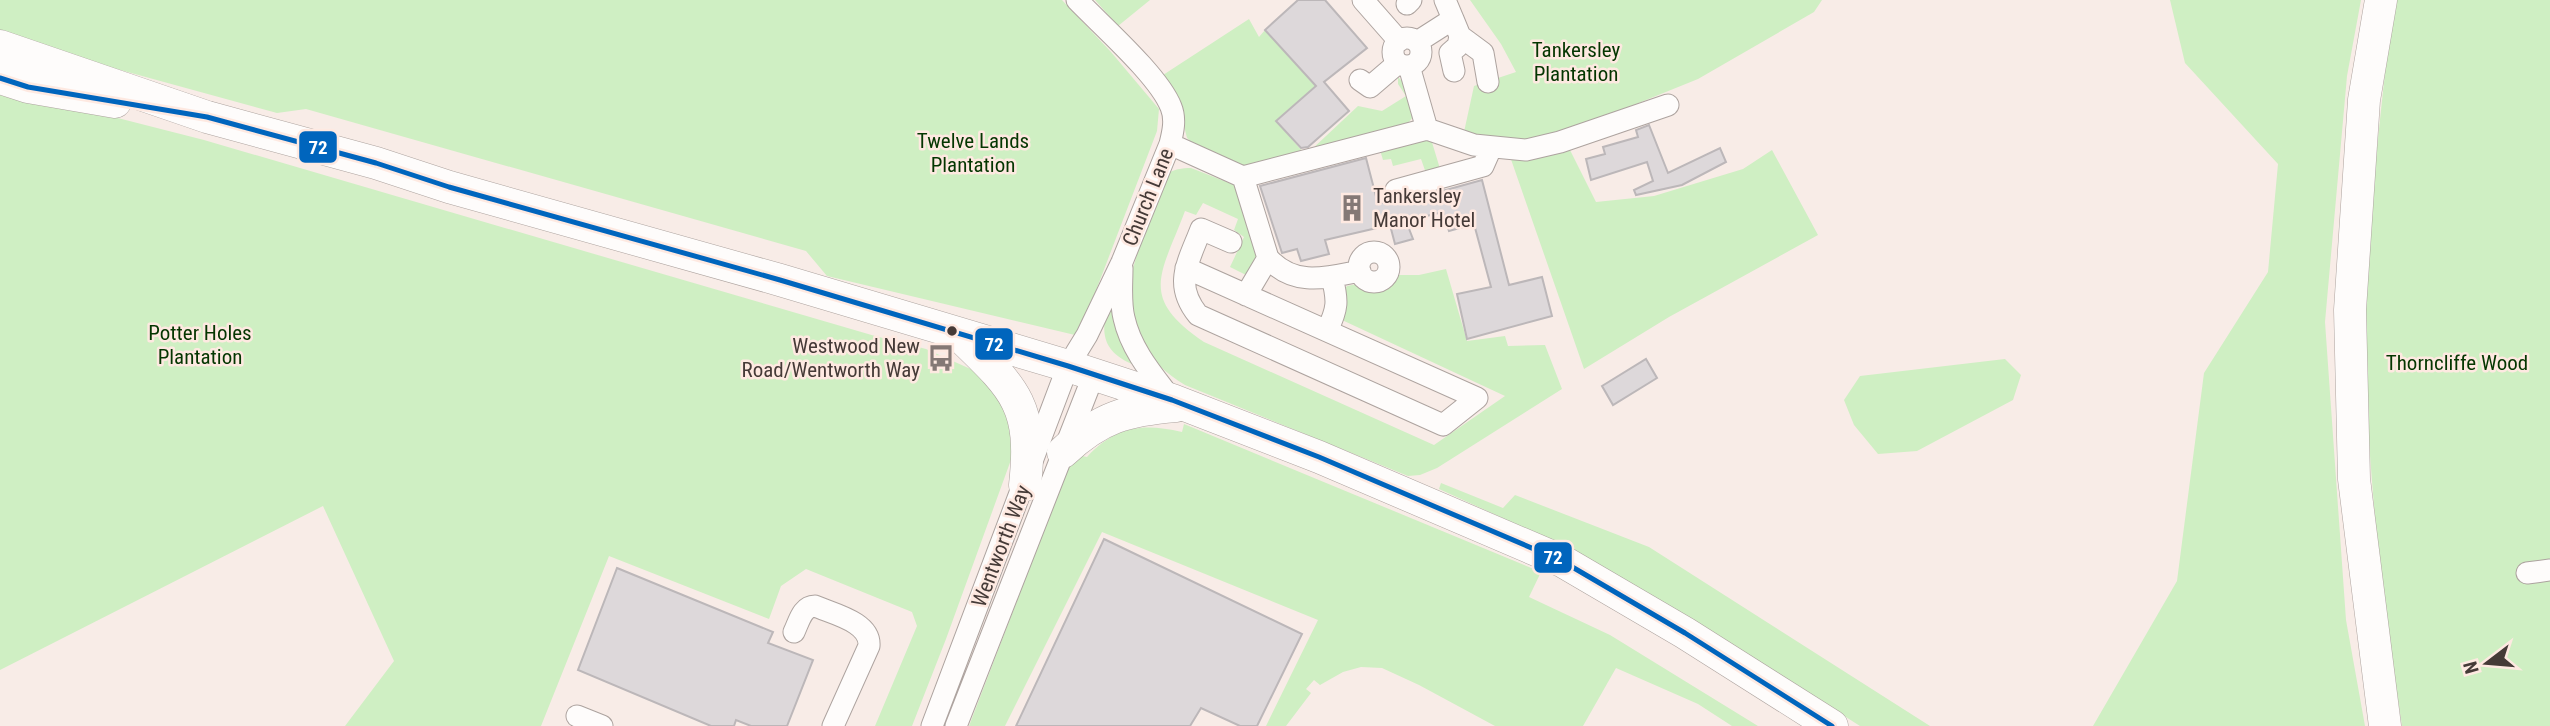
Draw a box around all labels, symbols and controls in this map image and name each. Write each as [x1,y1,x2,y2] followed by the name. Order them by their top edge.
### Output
[1532,38,1620,86] park label: Tankersley Plantation
[917,129,1029,177] park label: Twelve Lands Plantation
[298,130,338,164] line badge: 72
[308,136,328,159] text: 72
[1118,145,1178,249] street label: Church Lane
[1373,184,1475,232] place label: Tankersley Manor Hotel
[1337,193,1367,223] building icon: Tankersley Manor Hotel
[148,321,252,369] park label: Potter Holes Plantation
[945,324,959,338] unlabelled marker
[974,327,1014,361] line badge: 72
[984,333,1004,356] text: 72
[742,334,920,382] place label: Westwood New Road/Wentworth Way
[926,343,956,373] bus stop icon: Westwood New Road/Wentworth Way
[2386,351,2528,375] park label: Thorncliffe Wood
[967,481,1035,610] street label: Wentworth Way
[1533,541,1573,574] line badge: 72
[1543,546,1563,569] text: 72
[2452,628,2522,698] north arrow
[2458,659,2484,676] text: N

